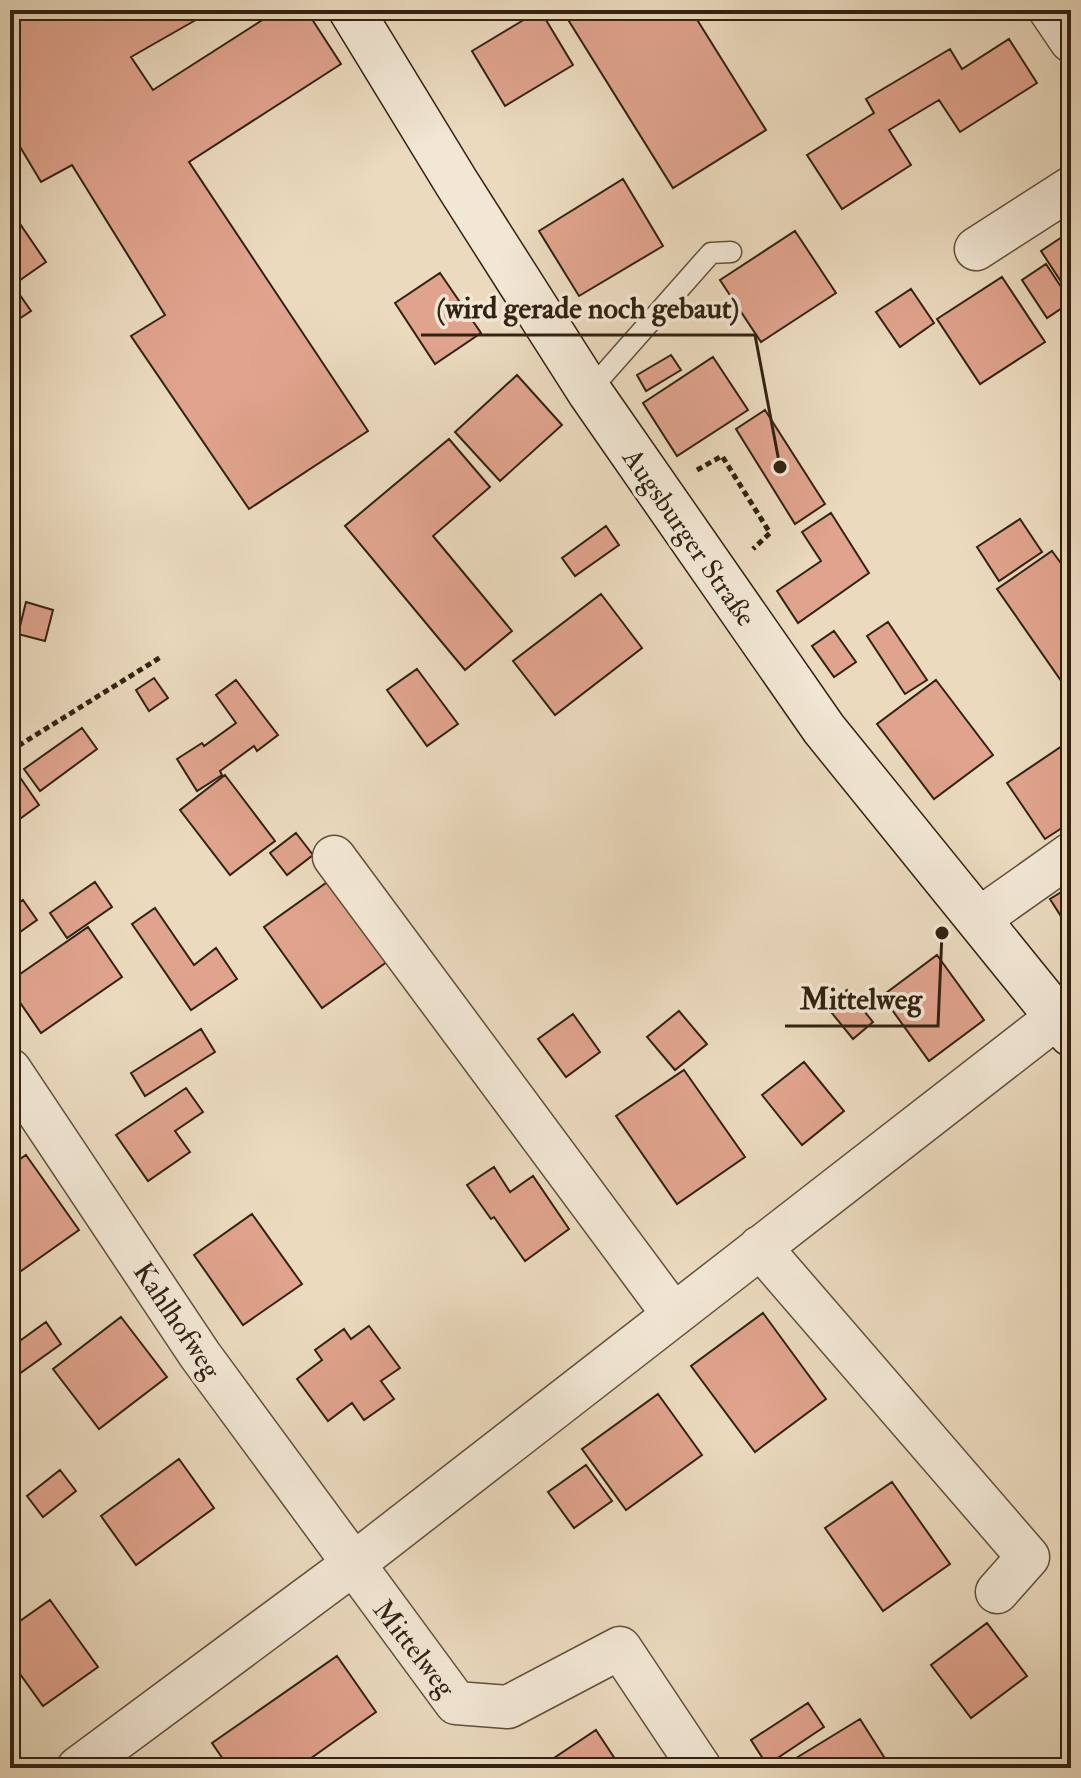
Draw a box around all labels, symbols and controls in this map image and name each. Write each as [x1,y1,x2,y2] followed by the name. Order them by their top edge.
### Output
[421,281,755,335] callout: (wird gerade noch gebaut)
[437,290,739,327] text: (wird gerade noch gebaut)
[614,441,763,634] street label: Augsburger Straße
[785,972,938,1026] callout: Mittelweg
[799,981,923,1018] text: Mittelweg
[125,1256,229,1387] street label: Kahlhofweg
[365,1593,463,1705] street label: Mittelweg

